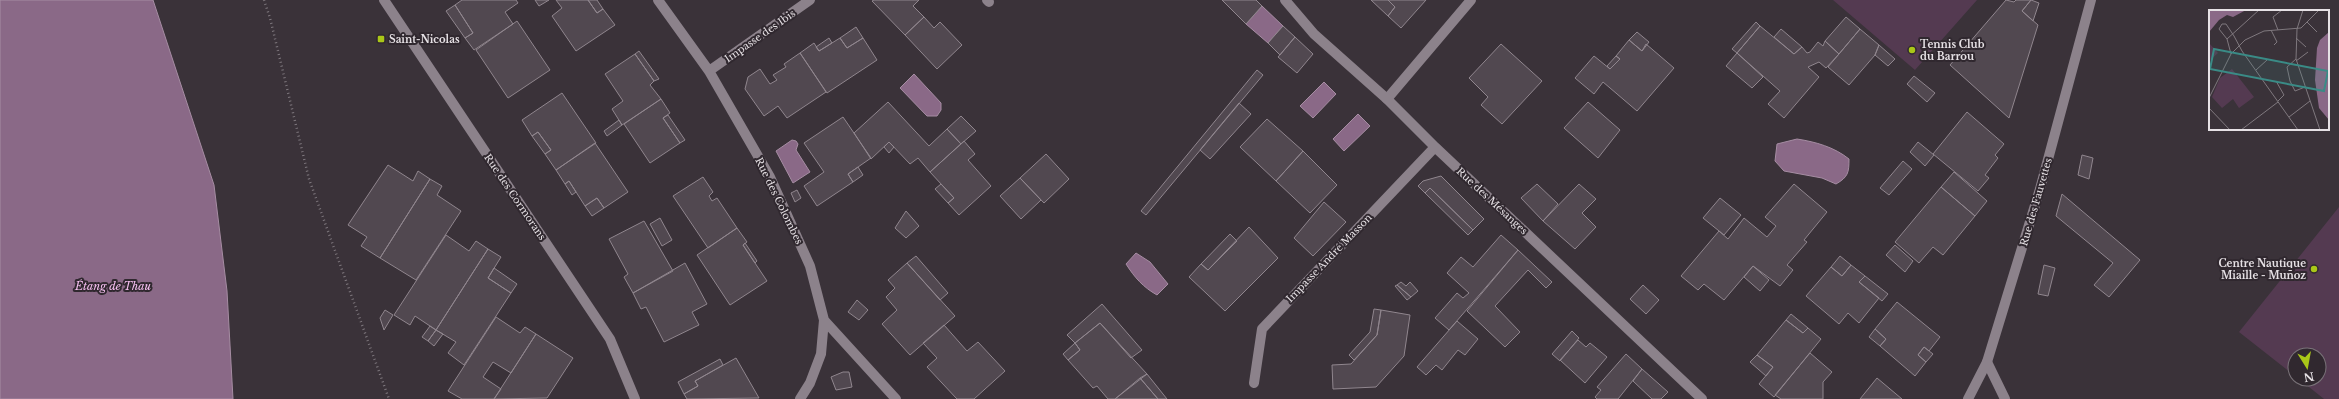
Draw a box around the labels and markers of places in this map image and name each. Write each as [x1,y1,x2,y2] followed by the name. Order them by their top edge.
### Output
[389,33,460,46] place label: Saint-Nicolas
[376,34,386,44] marker: Saint-Nicolas
[1920,38,1985,63] place label: Tennis Club du Barrou
[1907,45,1917,55] marker: Tennis Club du Barrou
[2218,257,2306,282] place label: Centre Nautique Miaille - Muñoz
[2309,264,2319,274] marker: Centre Nautique Miaille - Muñoz

